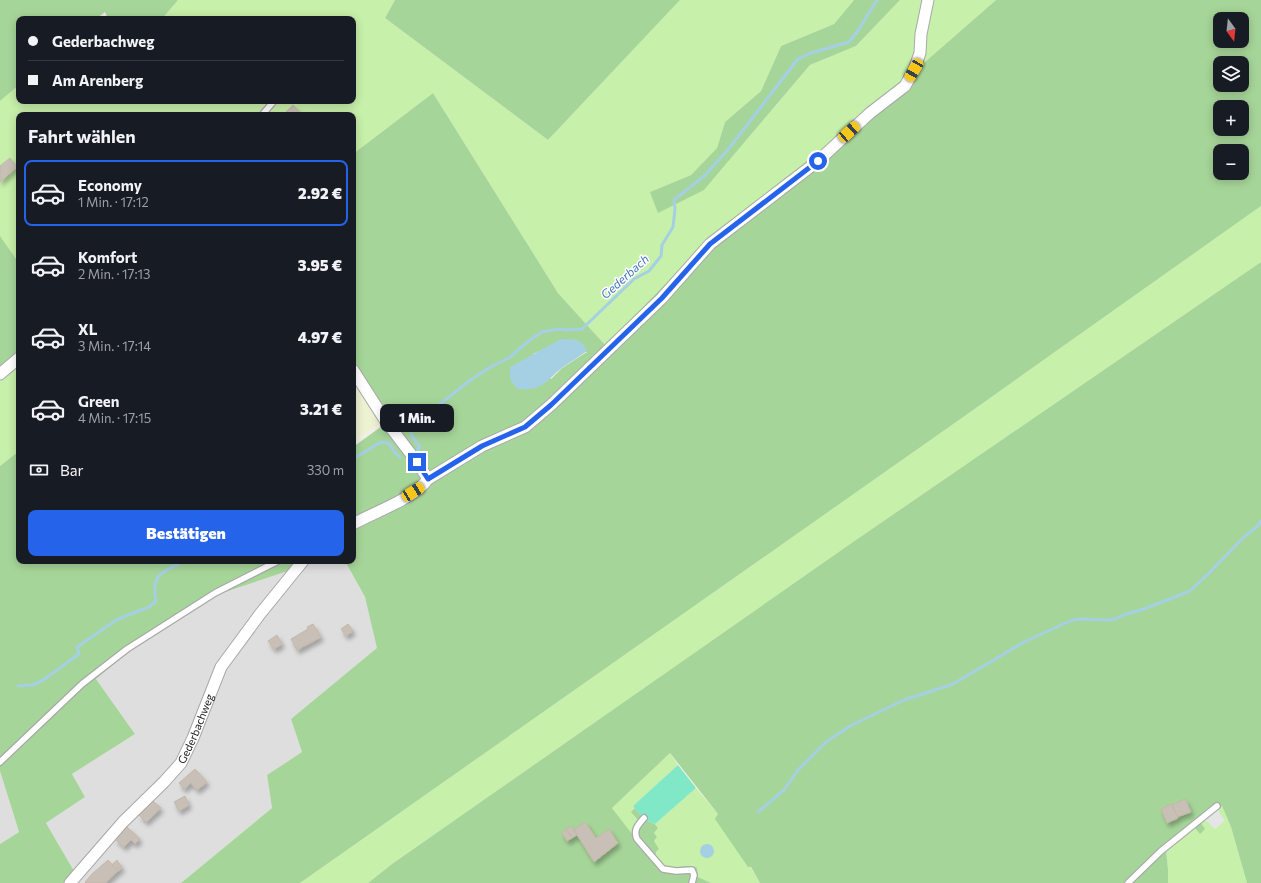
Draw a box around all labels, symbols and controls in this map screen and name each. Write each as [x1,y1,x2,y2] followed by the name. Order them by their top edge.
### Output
[1213,12,1249,48] north arrow
[1213,12,1249,180] map controls
[52,32,155,50] text: Gederbachweg
[1213,56,1249,92] button: layers
[903,57,925,83] car
[52,71,143,89] text: Am Arenberg
[1213,100,1249,136] button: +
[836,120,862,144] car
[28,125,136,147] text: Fahrt wählen
[1213,144,1249,180] button: −
[809,152,827,170] route start
[30,175,66,211] icon: car
[78,176,142,194] text: Economy
[298,184,342,202] text: 2.92 €
[78,194,149,210] text: 1 Min. · 17:12
[30,247,66,283] icon: car
[78,248,137,266] text: Komfort
[598,251,651,301] water label: Gederbach
[298,256,342,274] text: 3.95 €
[78,266,151,282] text: 2 Min. · 17:13
[30,319,66,355] icon: car
[78,320,97,338] text: XL
[298,328,342,346] text: 4.97 €
[78,338,151,354] text: 3 Min. · 17:14
[30,391,66,427] icon: car
[78,392,119,410] text: Green
[300,400,342,418] text: 3.21 €
[380,404,454,432] callout: 1 Min.
[78,410,151,426] text: 4 Min. · 17:15
[399,410,435,426] text: 1 Min.
[408,453,426,471] route end
[28,459,50,481] icon: cash
[60,461,84,479] text: Bar
[307,462,344,478] text: 330 m
[400,481,426,503] car
[28,510,344,556] button: Bestätigen
[175,692,216,766] street label: Gederbachweg

